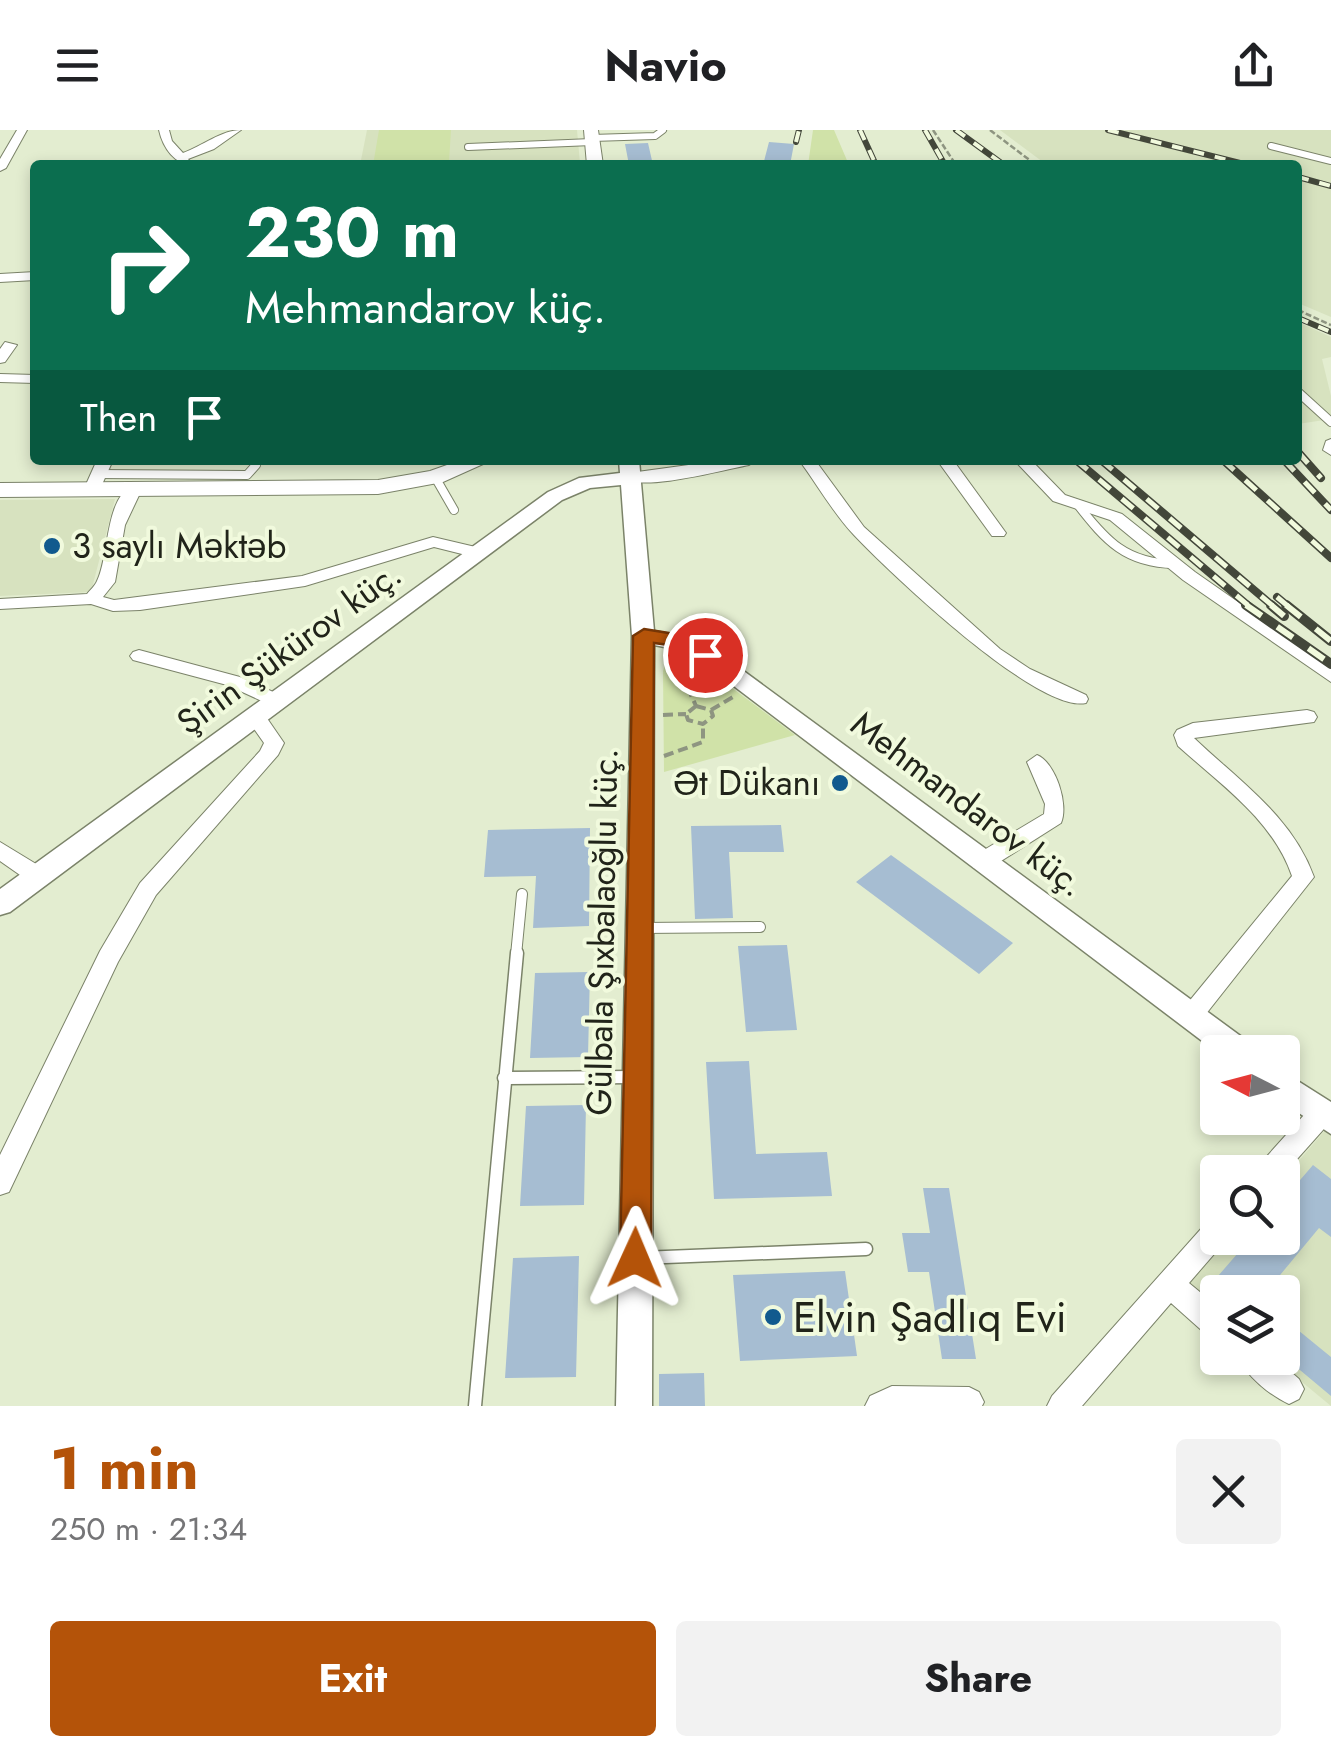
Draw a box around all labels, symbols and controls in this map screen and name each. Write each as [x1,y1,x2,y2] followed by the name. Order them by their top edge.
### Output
[604,33,727,98] text: Navio
[50,38,105,93] icon: menu
[1226,38,1281,93] icon: share
[245,182,459,283] text: 230 m
[80,200,210,330] icon: right
[245,275,606,340] text: Mehmandarov küç.
[80,390,157,445] text: Then
[177,390,232,445] icon: arrive
[72,521,286,571] place label: 3 saylı Məktəb
[41,535,63,557] marker: 3 saylı Məktəb
[166,549,412,747] street label: Şirin Şükürov küç.
[663,613,748,698] pin
[678,628,733,683] icon: arrive
[841,699,1095,909] street label: Mehmandarov küç.
[574,748,630,1116] street label: Gülbala Şıxbalaoğlu küç.
[673,758,820,808] place label: Ət Dükanı
[829,772,851,794] marker: Ət Dükanı
[1200,1035,1300,1135] north arrow
[1200,1035,1300,1375] map controls
[1200,1155,1300,1255] button: search
[583,1206,687,1310] position arrow
[1200,1275,1300,1375] button: layers
[793,1287,1067,1348] place label: Elvin Şadlıq Evi
[762,1306,784,1328] marker: Elvin Şadlıq Evi
[50,1425,199,1512] text: 1 min
[1176,1439,1281,1544] button: close
[50,1506,247,1552] text: 250 m · 21:34
[50,1621,656,1736] button: Exit
[676,1621,1281,1736] button: Share

